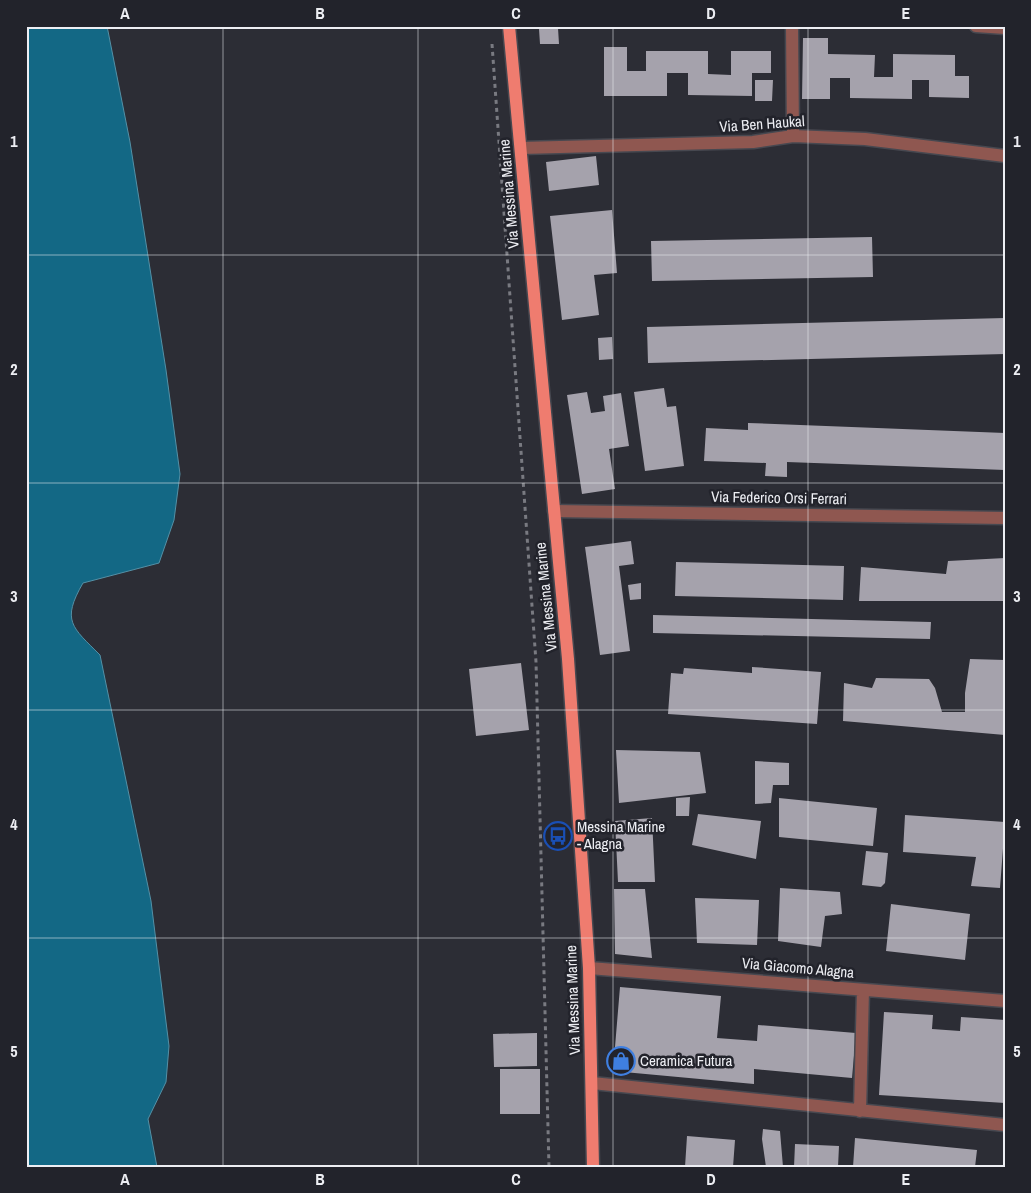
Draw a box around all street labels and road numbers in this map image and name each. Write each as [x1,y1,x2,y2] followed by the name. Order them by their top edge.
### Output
[719,110,805,137] street label: Via Ben Haukal
[493,138,524,250] street label: Via Messina Marine
[711,486,847,509] street label: Via Federico Orsi Ferrari
[529,541,562,653] street label: Via Messina Marine
[560,945,585,1055] street label: Via Messina Marine
[741,952,855,983] street label: Via Giacomo Alagna

